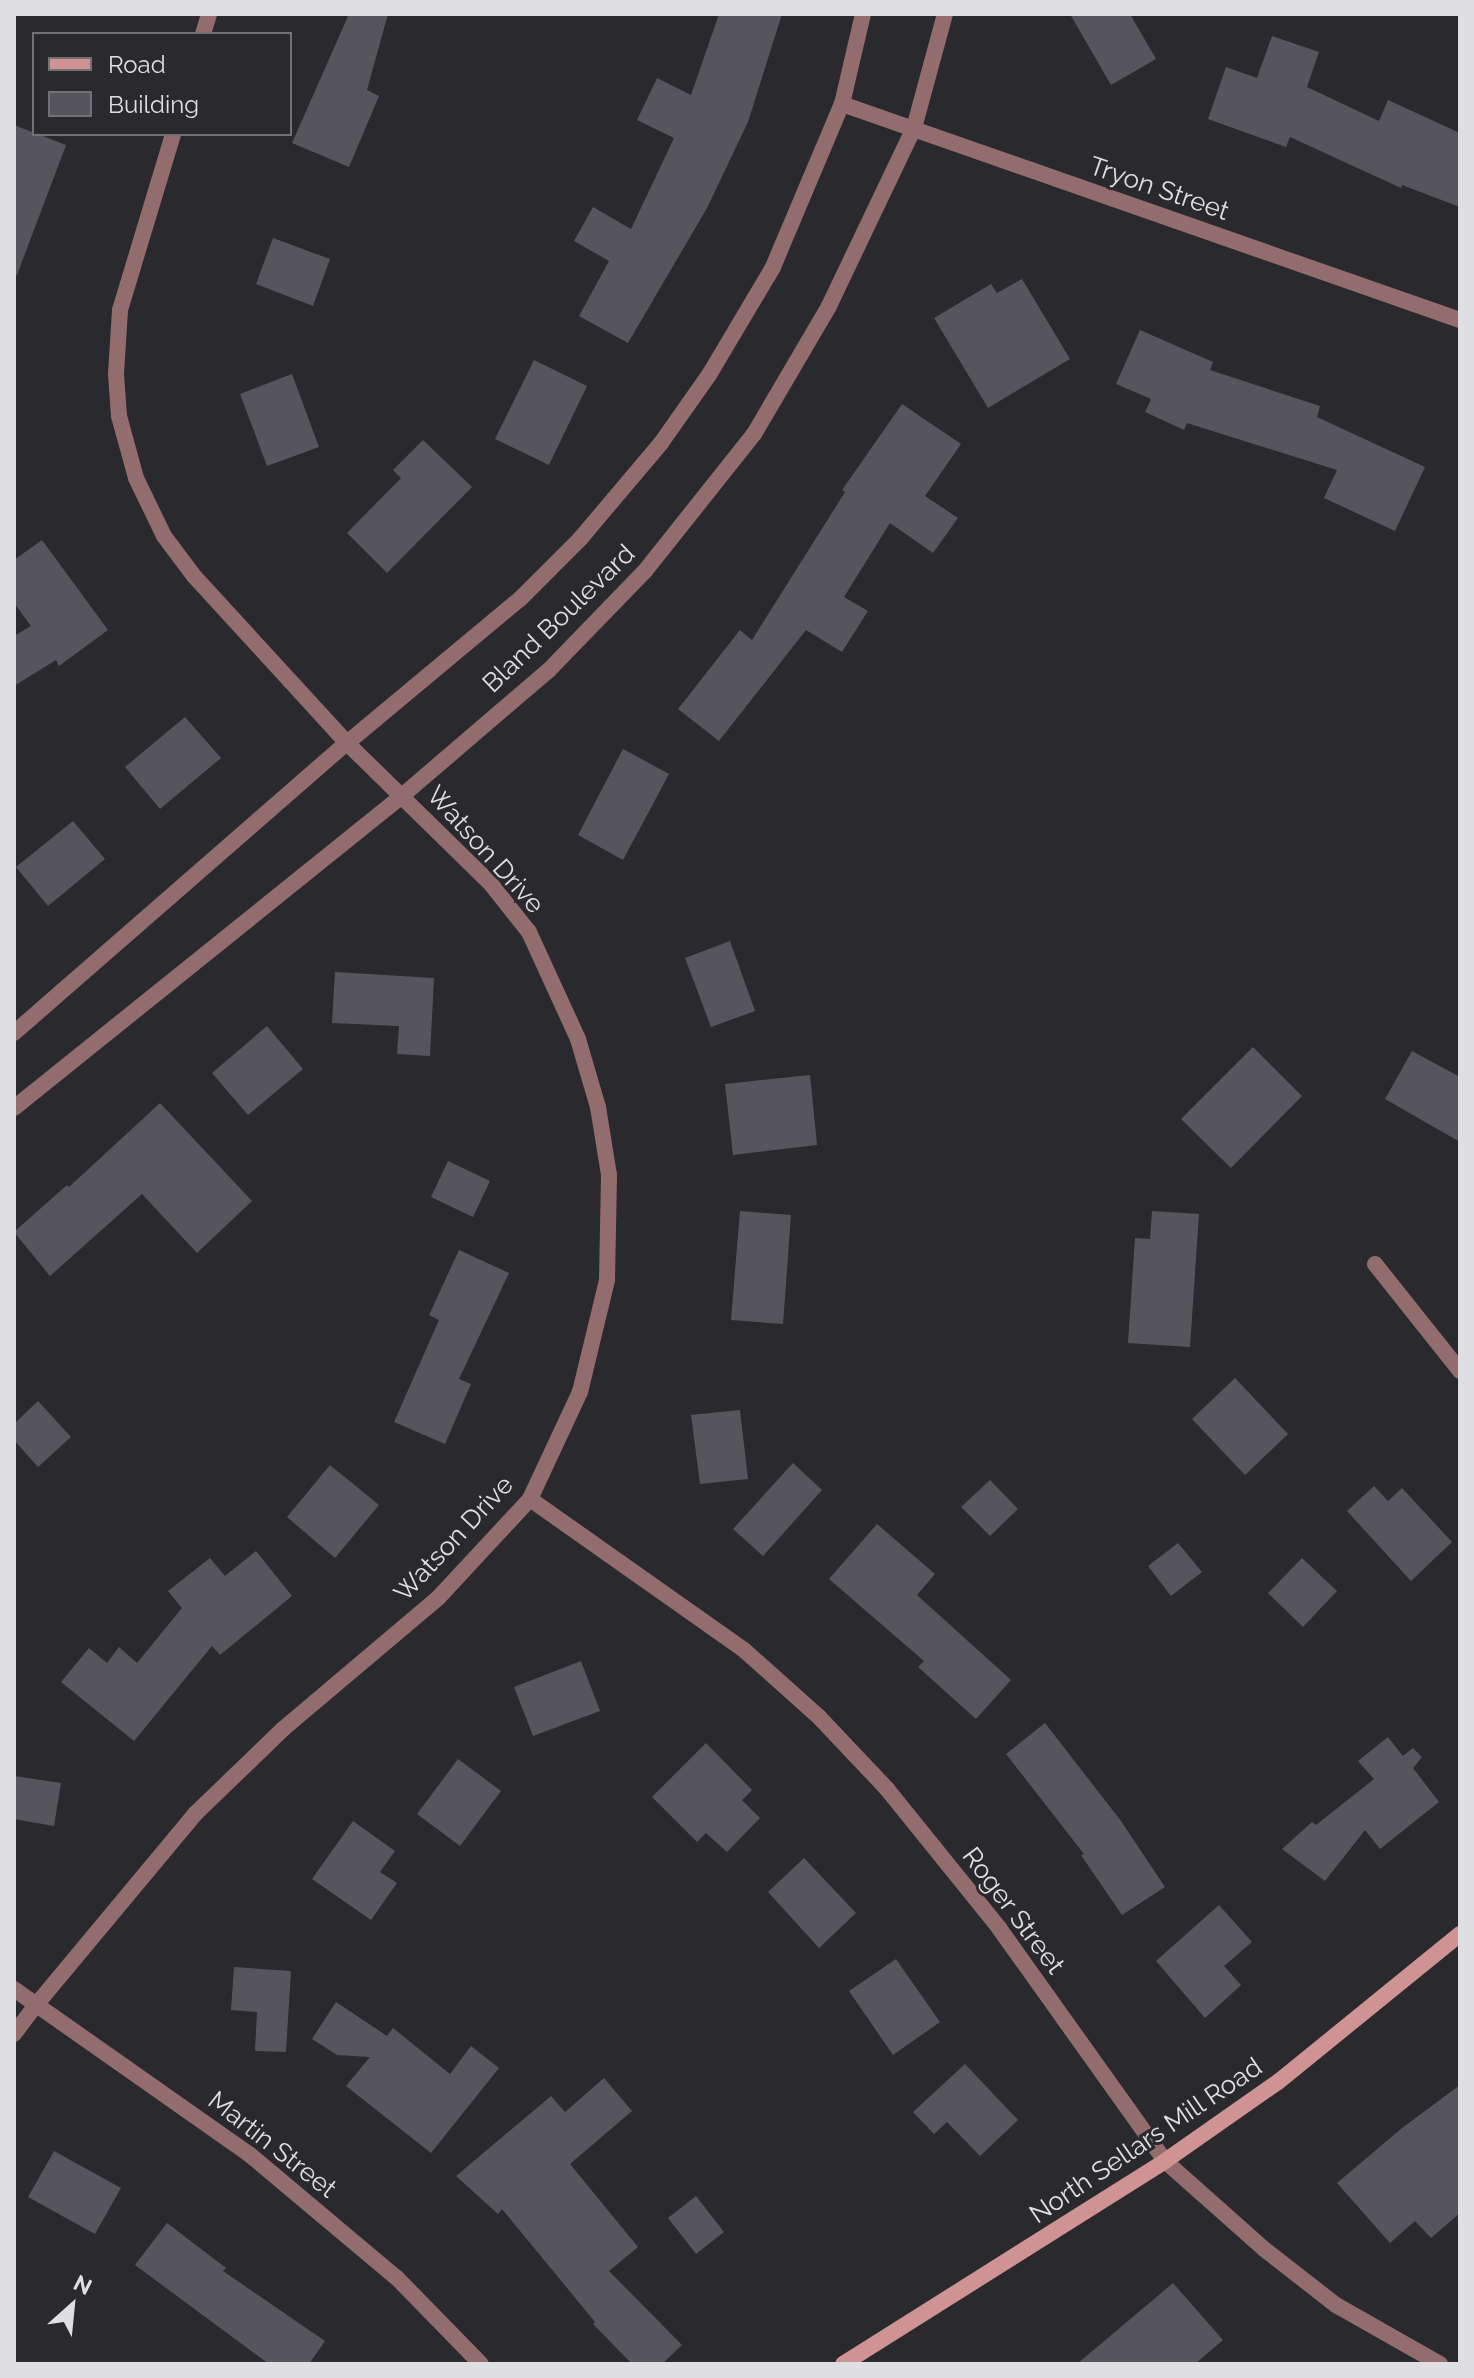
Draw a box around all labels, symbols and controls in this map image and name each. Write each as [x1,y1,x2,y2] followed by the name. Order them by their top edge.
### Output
[32,32,292,136] legend
[108,50,166,79] text: Road
[108,90,199,119] text: Building
[1085,151,1233,227] street label: Tryon Street
[476,539,642,699] street label: Bland Boulevard
[420,780,550,920] street label: Watson Drive
[388,1470,520,1608] street label: Watson Drive
[955,1841,1071,1981] street label: Roger Street
[1024,2051,1268,2231] street label: North Sellars Mill Road
[202,2085,342,2205] street label: Martin Street
[32,2266,112,2346] north arrow
[70,2269,96,2300] text: N

